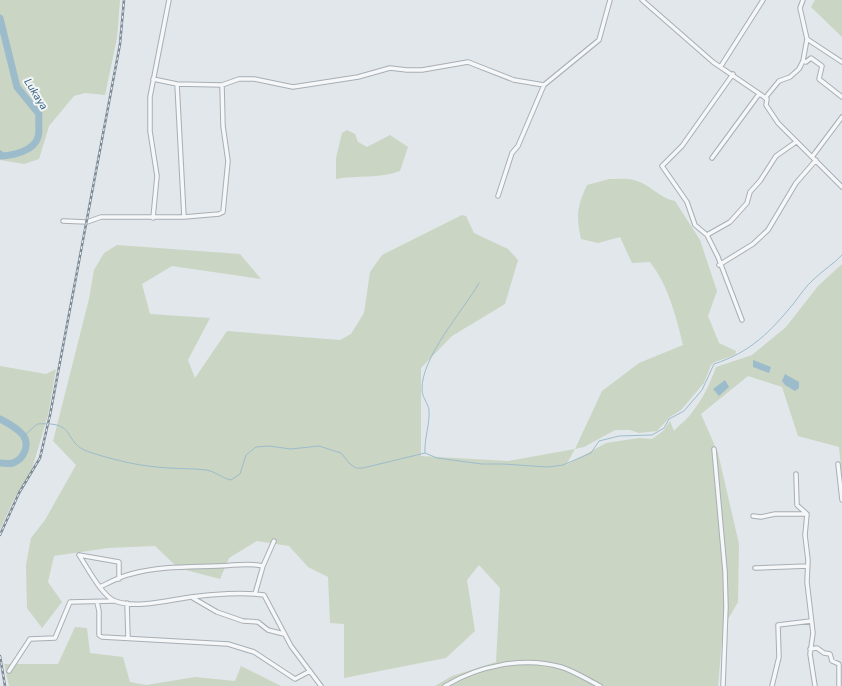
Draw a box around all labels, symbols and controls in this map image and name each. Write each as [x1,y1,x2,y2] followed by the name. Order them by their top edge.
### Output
[20,75,52,113] water label: Lukaya

